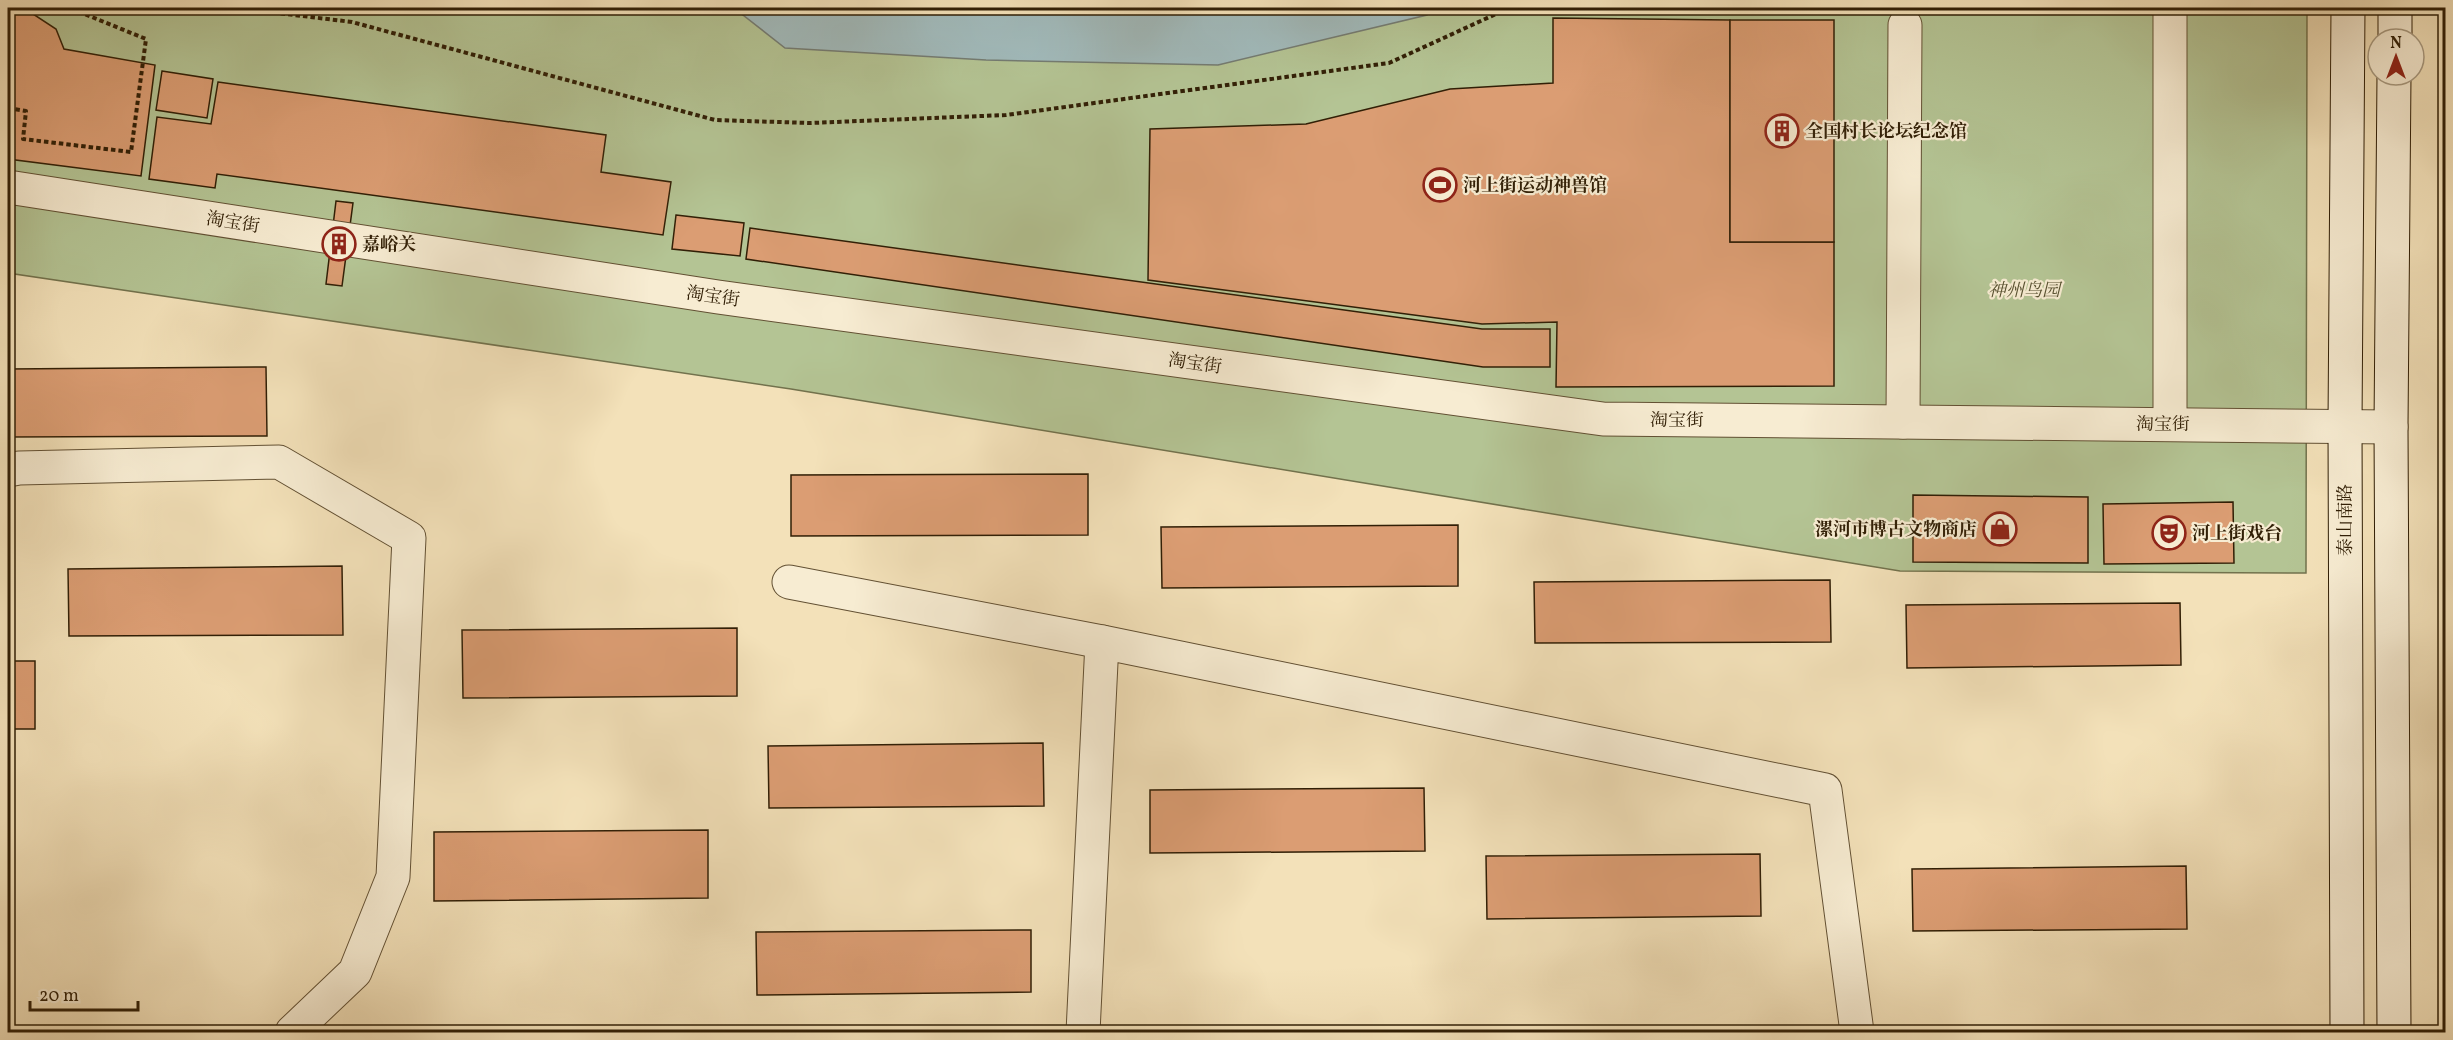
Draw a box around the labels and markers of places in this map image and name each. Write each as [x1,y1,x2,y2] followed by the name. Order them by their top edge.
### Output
[1764,113,1800,149] building icon: 全国村长论坛纪念馆
[1805,120,1967,145] place label: 全国村长论坛纪念馆
[1422,167,1458,203] sports icon: 河上街运动神兽馆
[1463,174,1607,199] place label: 河上街运动神兽馆
[321,226,357,262] building icon: 嘉峪关
[362,233,416,258] place label: 嘉峪关
[1982,511,2018,547] shop icon: 漯河市博古文物商店
[2151,515,2187,551] theatre icon: 河上街戏台
[1815,518,1977,543] place label: 漯河市博古文物商店
[2192,522,2282,547] place label: 河上街戏台

